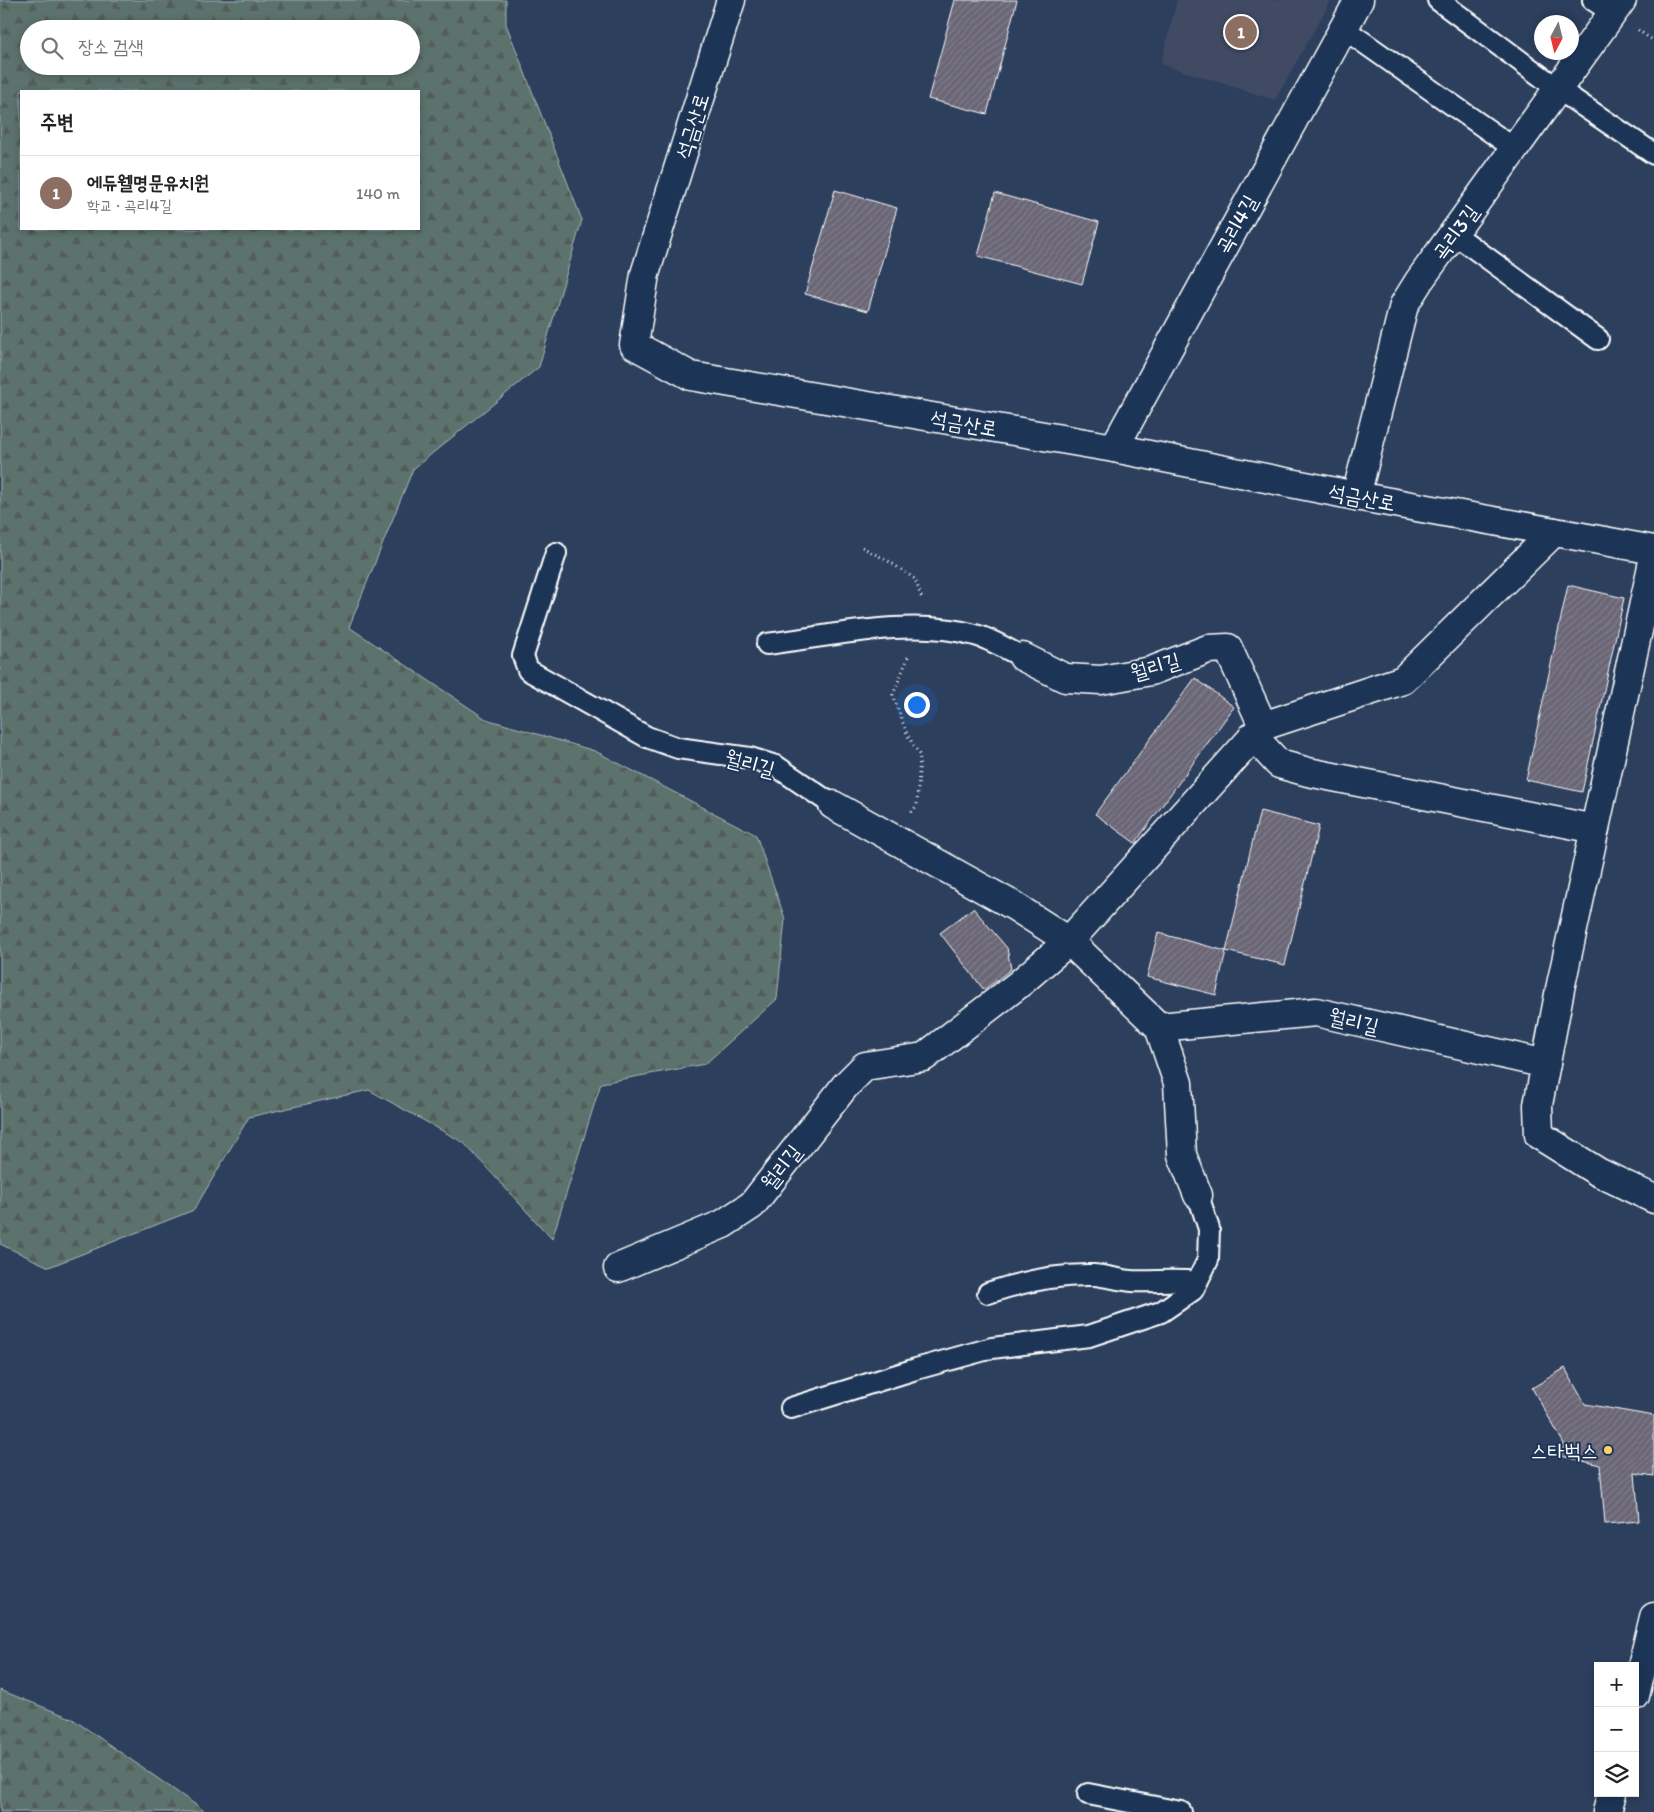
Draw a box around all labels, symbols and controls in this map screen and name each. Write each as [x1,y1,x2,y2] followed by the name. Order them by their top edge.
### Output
[1225,13,1257,51] pin: 1
[1534,15,1579,60] north arrow
[20,20,420,75] search box
[38,34,66,62] icon: search
[78,35,143,58] text: 장소 검색
[670,90,714,162] street label: 석금산로
[40,109,74,134] text: 주변
[87,171,209,194] text: 에듀웰명문유치원
[52,184,60,203] text: 1
[356,184,400,203] text: 140 m
[1210,190,1262,258] street label: 곡리4길
[87,196,172,215] text: 학교 · 곡리4길
[1427,199,1483,264] street label: 곡리3길
[929,405,999,441] street label: 석금산로
[1326,478,1398,516] street label: 석금산로
[1127,647,1183,685] street label: 월리길
[904,692,930,718] your location
[722,744,778,782] street label: 월리길
[1326,1003,1382,1039] street label: 월리길
[756,1139,807,1195] street label: 월리길
[1530,1438,1598,1463] place label: 스타벅스
[1602,1444,1614,1456] marker: 스타벅스
[1594,1662,1639,1797] map controls
[1594,1662,1639,1707] button: +
[1594,1707,1639,1752] button: −
[1594,1752,1639,1797] button: layers

